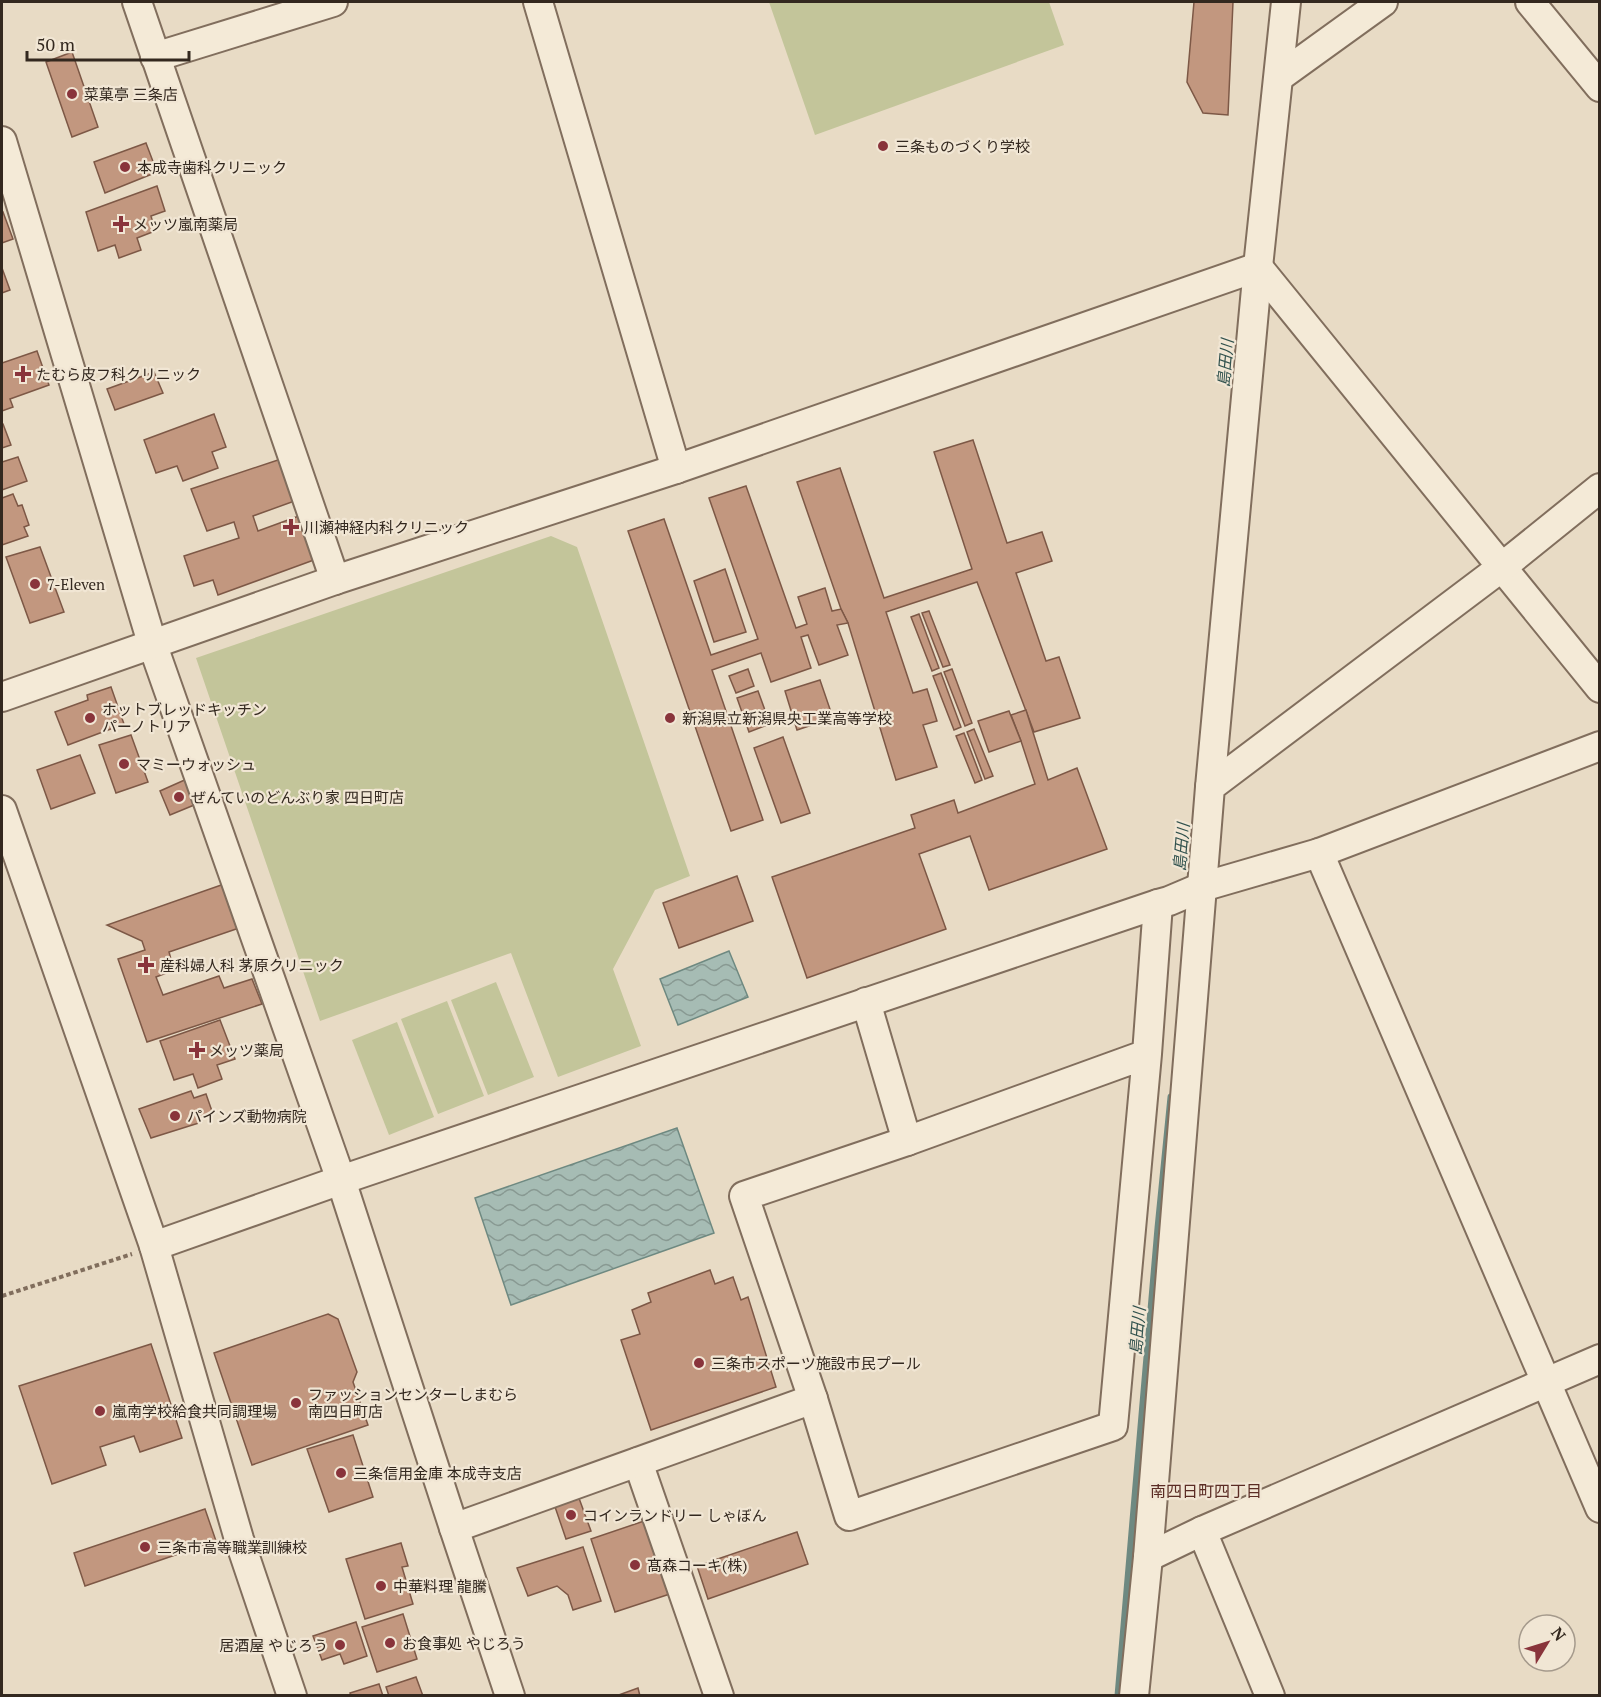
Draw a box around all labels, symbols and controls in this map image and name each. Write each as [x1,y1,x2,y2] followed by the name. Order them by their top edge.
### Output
[27,24,189,62] scale bar
[36,32,76,56] text: 50 m
[84,84,178,104] place label: 菜菓亭 三条店
[65,87,79,101] marker: 菜菓亭 三条店
[895,136,1030,156] place label: 三条ものづくり学校
[876,139,890,153] marker: 三条ものづくり学校
[137,157,287,177] place label: 本成寺歯科クリニック
[118,160,132,174] marker: 本成寺歯科クリニック
[133,214,238,234] place label: メッツ嵐南薬局
[114,217,128,231] marker: メッツ嵐南薬局
[1212,336,1238,388] water label: 島田川
[36,364,201,384] place label: たむら皮フ科クリニック
[14,365,32,383] marker: たむら皮フ科クリニック
[304,517,469,537] place label: 川瀬神経内科クリニック
[282,518,300,536] marker: 川瀬神経内科クリニック
[47,574,105,594] place label: 7-Eleven
[28,577,42,591] marker: 7-Eleven
[102,699,267,736] place label: ホットブレッドキッチン パーノトリア
[682,708,892,728] place label: 新潟県立新潟県央工業高等学校
[83,711,97,725] marker: ホットブレッドキッチン パーノトリア
[663,711,677,725] marker: 新潟県立新潟県央工業高等学校
[136,754,256,774] place label: マミーウォッシュ
[117,757,131,771] marker: マミーウォッシュ
[191,787,404,807] place label: ぜんていのどんぶり家 四日町店
[172,790,186,804] marker: ぜんていのどんぶり家 四日町店
[1168,820,1194,872] water label: 島田川
[160,955,344,975] place label: 産科婦人科 茅原クリニック
[137,956,155,974] marker: 産科婦人科 茅原クリニック
[209,1040,284,1060] place label: メッツ薬局
[190,1043,204,1057] marker: メッツ薬局
[187,1106,307,1126] place label: パインズ動物病院
[168,1109,182,1123] marker: パインズ動物病院
[1124,1304,1150,1356] water label: 島田川
[711,1353,921,1373] place label: 三条市スポーツ施設市民プール
[692,1356,706,1370] marker: 三条市スポーツ施設市民プール
[308,1384,518,1421] place label: ファッションセンターしまむら 南四日町店
[289,1396,303,1410] marker: ファッションセンターしまむら 南四日町店
[112,1401,277,1421] place label: 嵐南学校給食共同調理場
[93,1404,107,1418] marker: 嵐南学校給食共同調理場
[353,1463,522,1483] place label: 三条信用金庫 本成寺支店
[334,1466,348,1480] marker: 三条信用金庫 本成寺支店
[1150,1480,1262,1502] district label: 南四日町四丁目
[583,1505,767,1525] place label: コインランドリー しゃぼん
[564,1508,578,1522] marker: コインランドリー しゃぼん
[157,1537,307,1557] place label: 三条市高等職業訓練校
[138,1540,152,1554] marker: 三条市高等職業訓練校
[647,1555,747,1575] place label: 髙森コーキ(株)
[628,1558,642,1572] marker: 髙森コーキ(株)
[393,1576,487,1596] place label: 中華料理 龍騰
[374,1579,388,1593] marker: 中華料理 龍騰
[1517,1613,1577,1673] north arrow
[1546,1622,1571,1645] text: N
[402,1633,526,1653] place label: お食事処 やじろう
[219,1635,328,1655] place label: 居酒屋 やじろう
[383,1636,397,1650] marker: お食事処 やじろう
[333,1638,347,1652] marker: 居酒屋 やじろう

